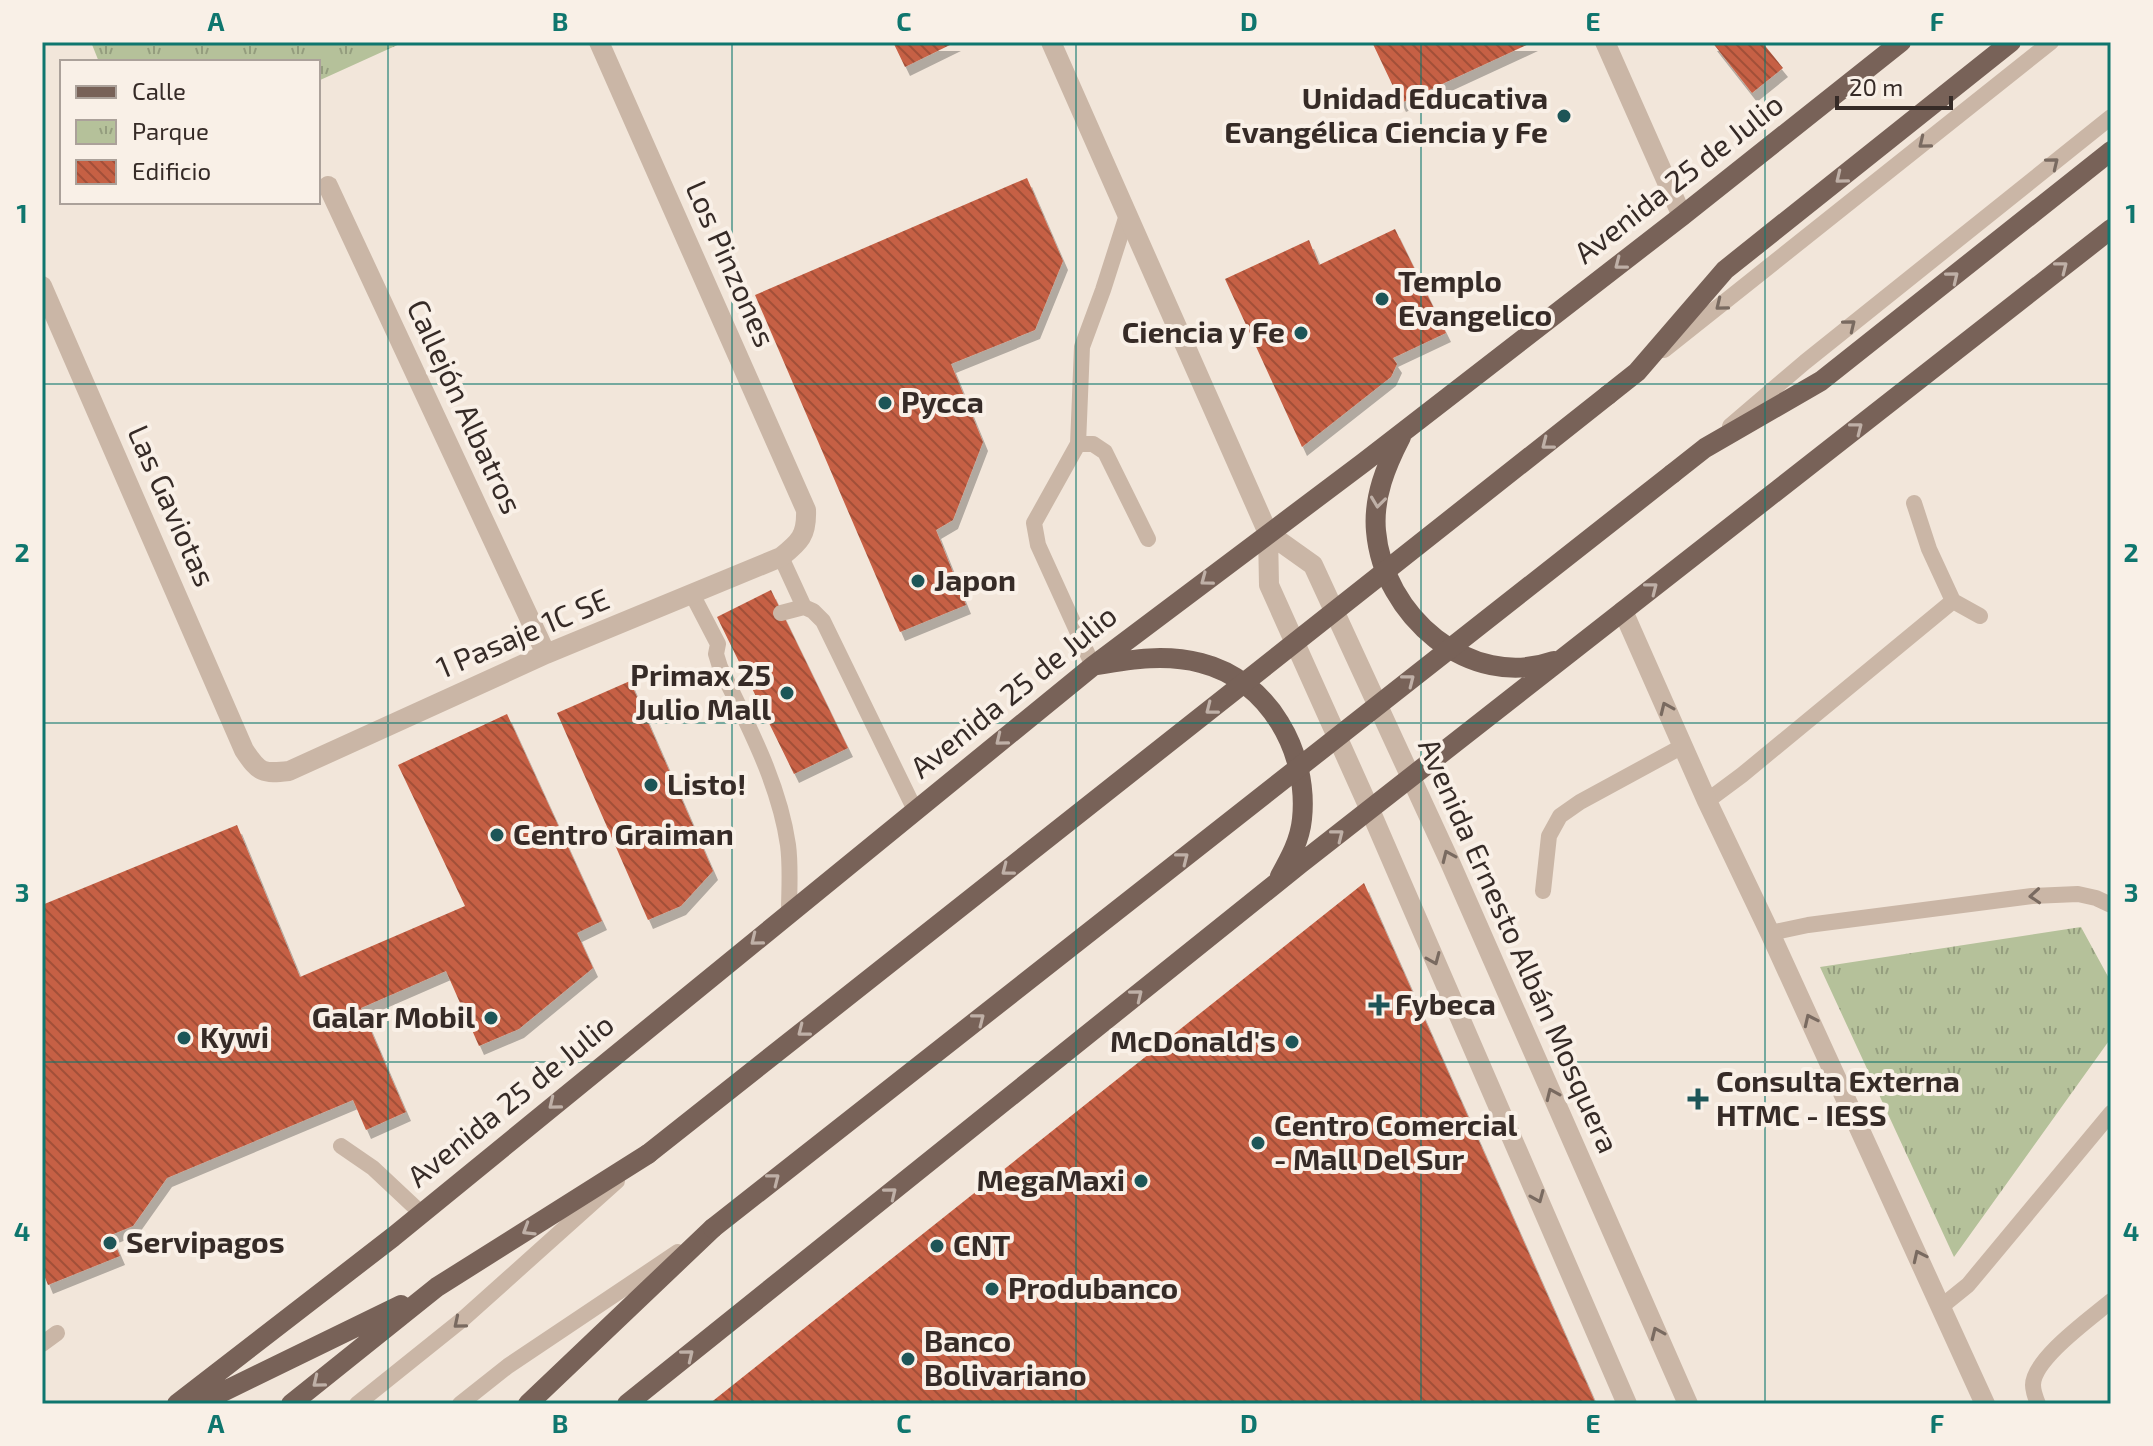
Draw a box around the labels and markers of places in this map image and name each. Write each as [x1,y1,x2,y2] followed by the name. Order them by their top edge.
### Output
[1224,79,1548,150] place label: Unidad Educativa Evangélica Ciencia y Fe
[1555,107,1573,125] marker: Unidad Educativa Evangélica Ciencia y Fe
[1398,262,1552,332] place label: Templo Evangelico
[1373,290,1391,308] marker: Templo Evangelico
[1122,313,1285,350] place label: Ciencia y Fe
[1292,324,1310,342] marker: Ciencia y Fe
[901,383,984,420] place label: Pycca
[876,394,894,412] marker: Pycca
[934,561,1016,597] place label: Japon
[909,572,927,590] marker: Japon
[630,656,771,726] place label: Primax 25 Julio Mall
[778,684,796,702] marker: Primax 25 Julio Mall
[667,765,746,801] place label: Listo!
[642,776,660,794] marker: Listo!
[513,815,734,851] place label: Centro Graiman
[488,826,506,844] marker: Centro Graiman
[1395,985,1496,1022] place label: Fybeca
[1370,996,1388,1014] marker: Fybeca
[312,998,475,1034] place label: Galar Mobil
[482,1009,500,1027] marker: Galar Mobil
[200,1018,269,1055] place label: Kywi
[1110,1022,1276,1058] place label: McDonald's
[175,1029,193,1047] marker: Kywi
[1283,1033,1301,1051] marker: McDonald's
[1716,1062,1960,1132] place label: Consulta Externa HTMC - IESS
[1687,1088,1709,1110] marker: Consulta Externa HTMC - IESS
[1274,1106,1518,1176] place label: Centro Comercial - Mall Del Sur
[1249,1134,1267,1152] marker: Centro Comercial - Mall Del Sur
[976,1161,1125,1197] place label: MegaMaxi
[1132,1172,1150,1190] marker: MegaMaxi
[126,1223,285,1259] place label: Servipagos
[953,1226,1010,1262] place label: CNT
[101,1234,119,1252] marker: Servipagos
[928,1237,946,1255] marker: CNT
[1008,1269,1178,1305] place label: Produbanco
[983,1280,1001,1298] marker: Produbanco
[924,1322,1087,1392] place label: Banco Bolivariano
[899,1350,917,1368] marker: Banco Bolivariano

